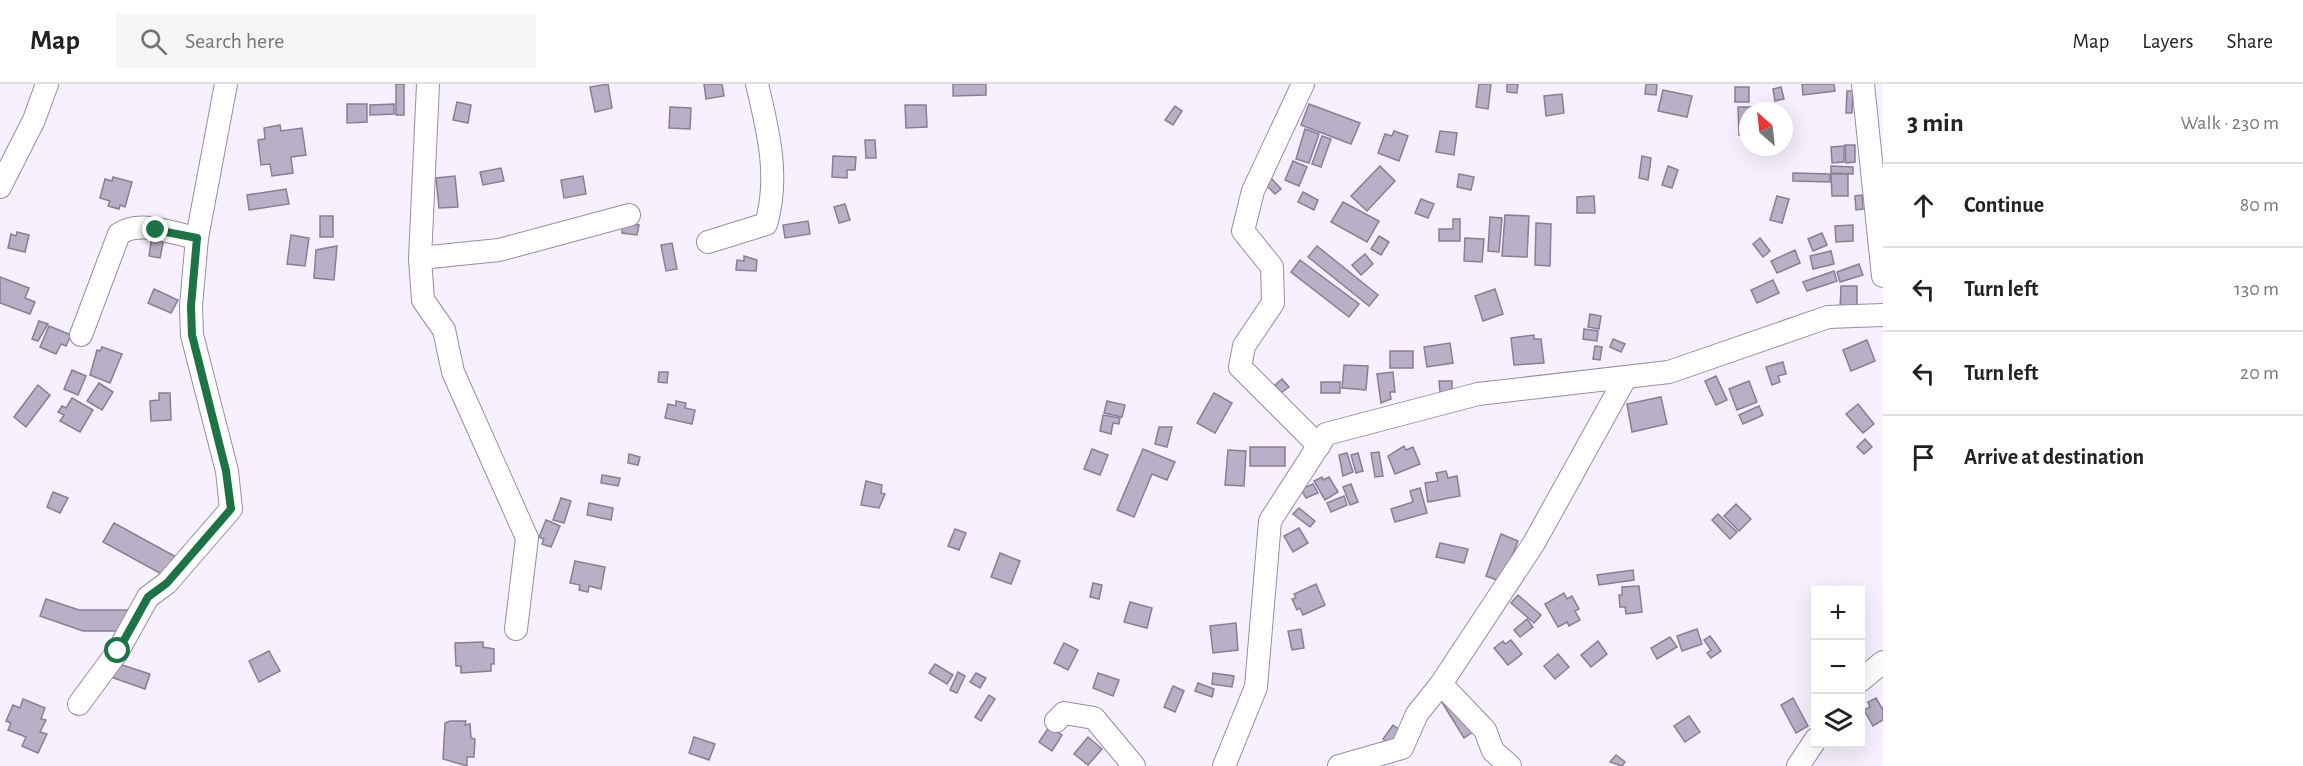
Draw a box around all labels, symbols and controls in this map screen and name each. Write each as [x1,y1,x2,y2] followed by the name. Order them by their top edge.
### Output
[116,14,536,68] search box
[137,25,170,58] icon: search
[30,27,80,55] text: Map
[185,30,284,52] text: Search here
[2073,31,2109,52] text: Map
[2142,31,2193,52] text: Layers
[2226,31,2273,52] text: Share
[1739,102,1793,156] north arrow
[1907,110,1964,136] text: 3 min
[2181,113,2279,133] text: Walk · 230 m
[1907,189,1940,222] icon: ahead
[1964,194,2044,216] text: Continue
[2240,195,2279,215] text: 80 m
[142,216,168,242] route end
[1907,273,1940,306] icon: left
[1964,278,2038,300] text: Turn left
[2234,279,2279,299] text: 130 m
[1907,357,1940,390] icon: left
[1964,362,2038,384] text: Turn left
[2240,363,2279,383] text: 20 m
[1907,441,1940,474] icon: arrive
[1964,446,2144,468] text: Arrive at destination
[1811,586,1865,748] map controls
[1811,586,1865,640] button: +
[104,637,130,663] route start
[1811,640,1865,694] button: −
[1811,694,1865,748] button: layers

